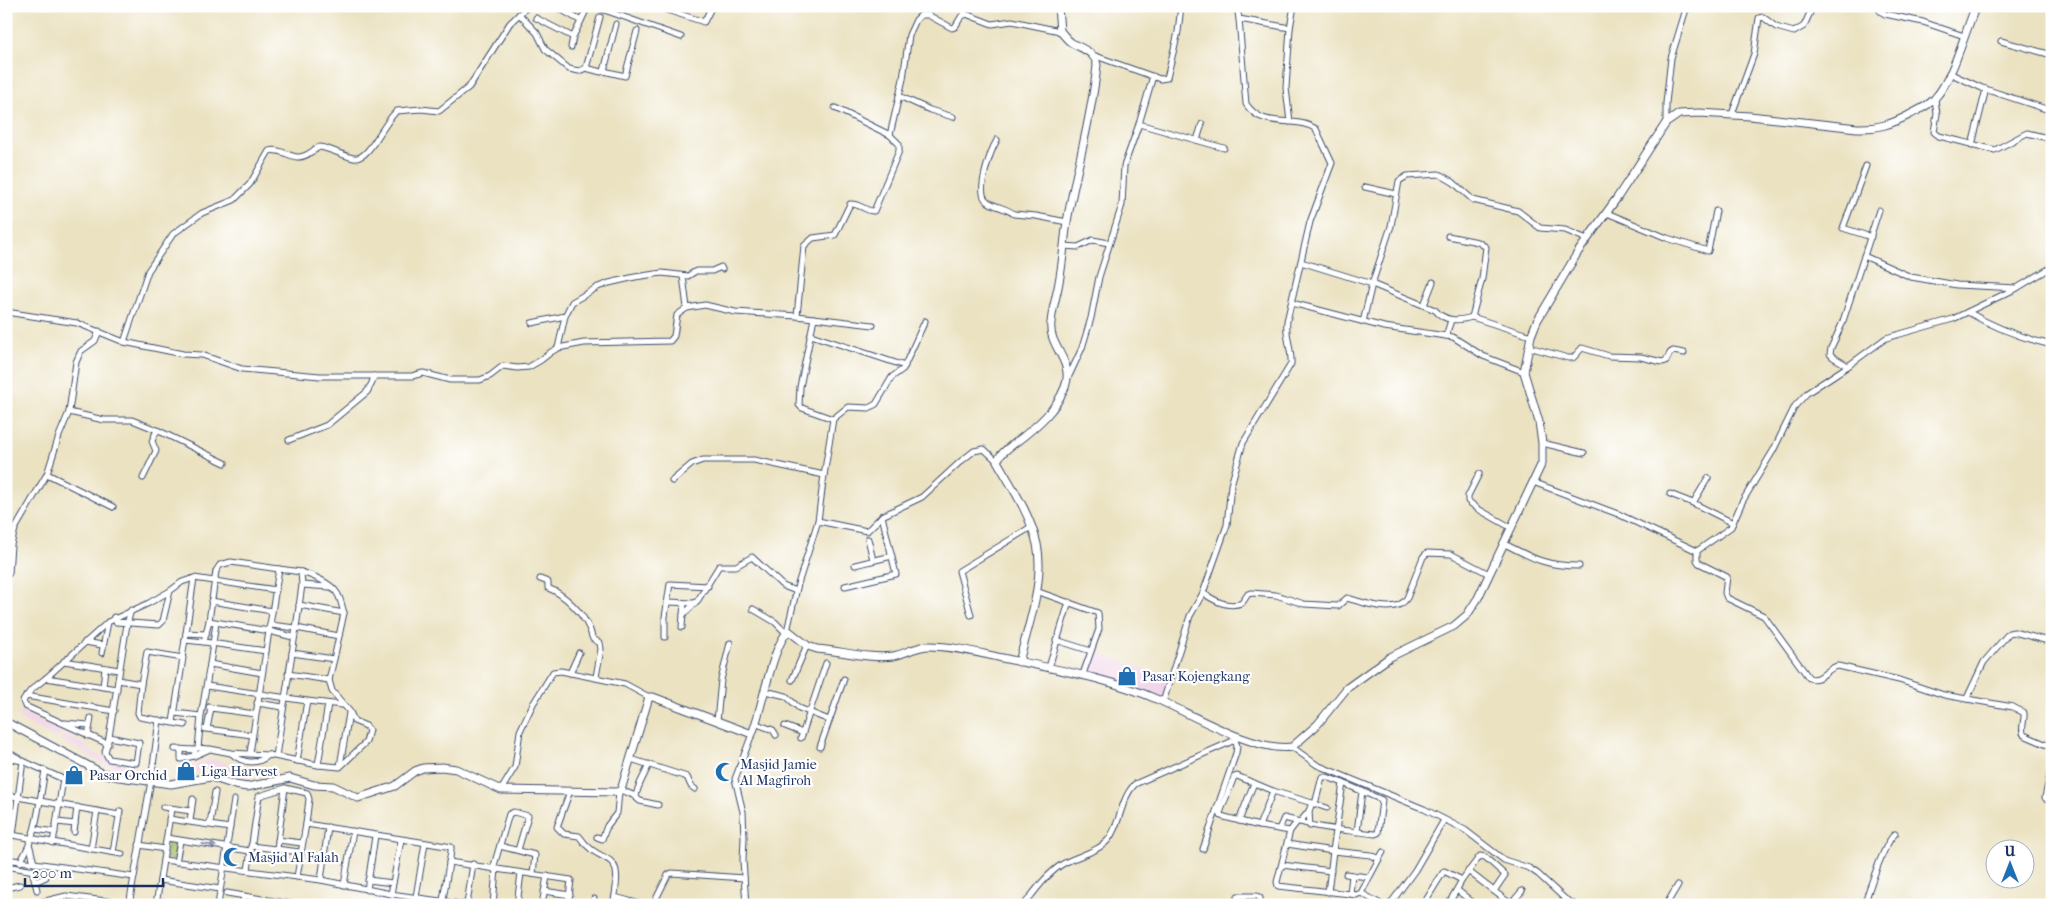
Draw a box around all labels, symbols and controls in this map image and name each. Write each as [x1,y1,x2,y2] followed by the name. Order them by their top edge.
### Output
[1116,665,1138,687] shop icon: Pasar Kojengkang
[1142,668,1250,685] place label: Pasar Kojengkang
[739,756,817,789] place label: Masjid Jamie Al Magfiroh
[175,760,197,782] shop icon: Liga Harvest
[714,761,736,783] mosque icon: Masjid Jamie Al Magfiroh
[201,763,278,780] place label: Liga Harvest
[63,764,85,786] shop icon: Pasar Orchid
[89,767,167,784] place label: Pasar Orchid
[1986,838,2036,888] north arrow
[201,841,217,849] one-way arrow
[2004,843,2016,860] text: U
[222,846,244,868] mosque icon: Masjid Al Falah
[248,849,339,866] place label: Masjid Al Falah
[25,856,162,888] scale bar
[32,864,72,882] text: 200 m

